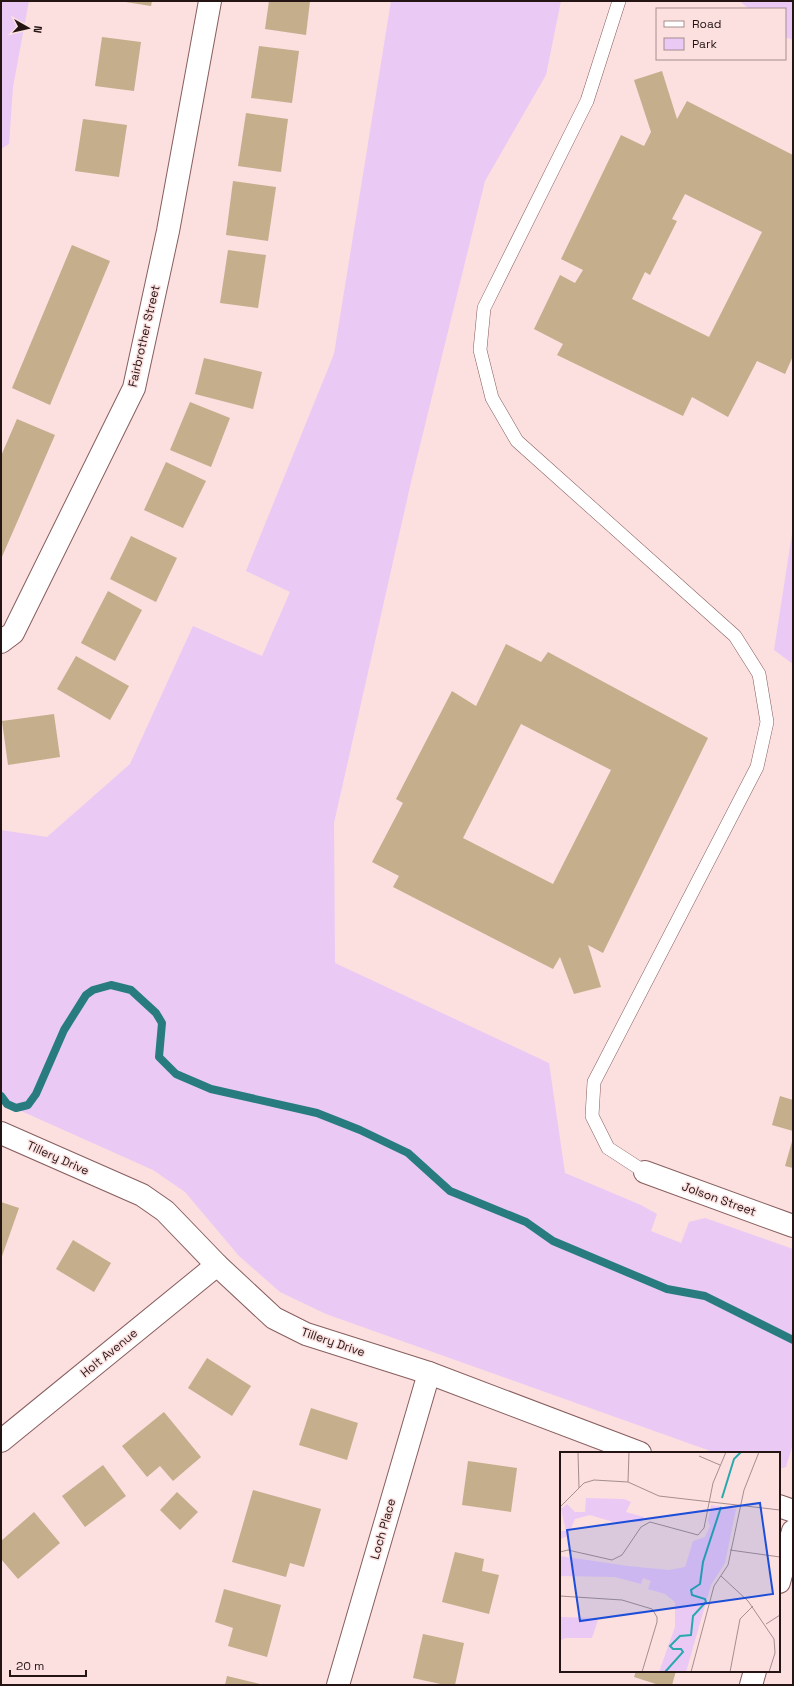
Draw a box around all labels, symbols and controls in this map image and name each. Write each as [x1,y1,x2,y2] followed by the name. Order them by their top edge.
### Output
[8,8,48,48] north arrow
[656,8,786,60] legend
[692,16,721,32] text: Road
[30,25,45,34] text: N
[692,36,717,52] text: Park
[124,283,164,389] street label: Fairbrother Street
[24,1137,92,1179] street label: Tillery Drive
[680,1178,758,1220] street label: Jolson Street
[299,1324,367,1360] street label: Tillery Drive
[77,1325,141,1381] street label: Holt Avenue
[560,1452,780,1672] inset map
[367,1497,399,1561] street label: Loch Place
[10,1652,86,1678] scale bar
[16,1658,44,1674] text: 20 m

